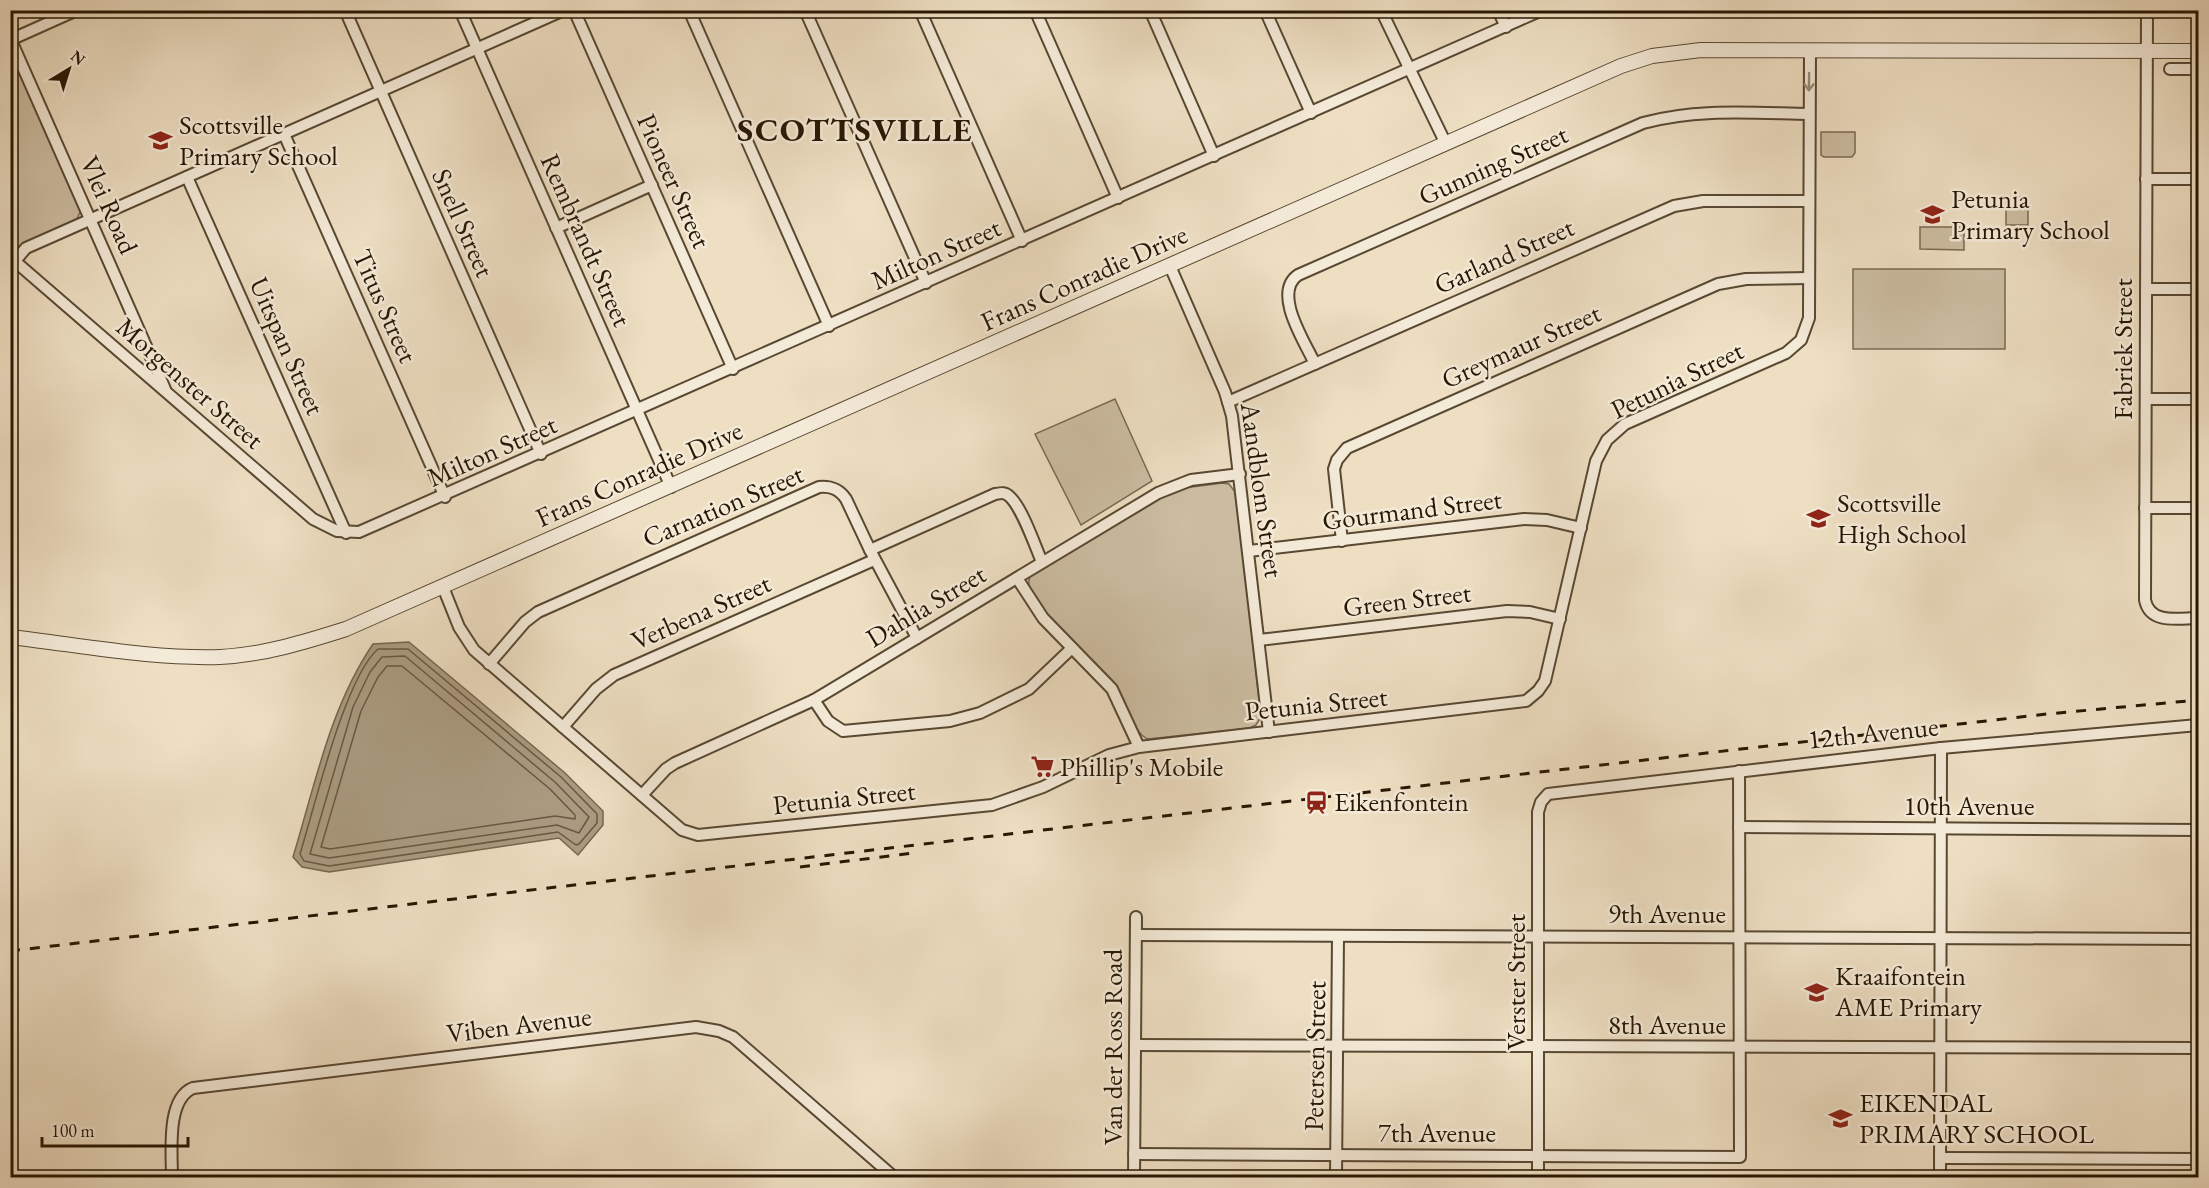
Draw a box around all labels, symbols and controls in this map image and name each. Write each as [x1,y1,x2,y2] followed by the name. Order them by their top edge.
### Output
[39,39,99,99] north arrow
[66,45,90,70] text: N
[1804,72,1815,92] one-way arrow
[179,107,338,173] place label: Scottsville Primary School
[629,108,720,254] street label: Pioneer Street
[737,108,973,151] district label: SCOTTSVILLE
[1413,116,1573,213] street label: Gunning Street
[148,128,174,154] school or university icon: Scottsville Primary School
[533,148,640,332] street label: Rembrandt Street
[72,150,147,260] street label: Vlei Road
[424,163,503,283] street label: Snell Street
[1951,181,2110,247] place label: Petunia Primary School
[1920,202,1946,228] school or university icon: Petunia Primary School
[866,209,1007,298] street label: Milton Street
[1428,209,1580,302] street label: Garland Street
[975,216,1193,339] street label: Frans Conradie Drive
[345,243,426,369] street label: Titus Street
[242,272,334,421] street label: Uitspan Street
[2105,278,2140,420] street label: Fabriek Street
[1436,295,1606,396] street label: Greymaur Street
[109,309,272,457] street label: Morgenster Street
[1605,332,1749,427] street label: Petunia Street
[1233,399,1292,580] street label: Aandblom Street
[422,406,563,495] street label: Milton Street
[530,412,748,535] street label: Frans Conradie Drive
[637,456,809,555] street label: Carnation Street
[1320,481,1504,538] street label: Gourmand Street
[1837,485,1967,551] place label: Scottsville High School
[1806,506,1832,532] school or university icon: Scottsville High School
[859,556,992,655] street label: Dahlia Street
[626,565,777,658] street label: Verbena Street
[1341,574,1473,625] street label: Green Street
[1243,679,1389,728] street label: Petunia Street
[1806,708,1940,757] street label: 12th Avenue
[1060,749,1223,784] place label: Phillip's Mobile
[1029,754,1055,780] supermarket icon: Phillip's Mobile
[771,773,917,822] street label: Petunia Street
[1334,784,1469,819] place label: Eikenfontein
[1903,788,2035,823] street label: 10th Avenue
[1303,789,1329,815] station icon: Eikenfontein
[1608,896,1726,931] street label: 9th Avenue
[1498,913,1533,1050] street label: Verster Street
[1095,948,1130,1145] street label: Van der Ross Road
[1834,958,1982,1024] place label: Kraaifontein AME Primary
[1804,979,1830,1005] school or university icon: Kraaifontein AME Primary
[1296,980,1333,1131] street label: Petersen Street
[444,998,593,1051] street label: Viben Avenue
[1608,1007,1726,1042] street label: 8th Avenue
[1859,1085,2094,1151] place label: EIKENDAL PRIMARY SCHOOL
[1828,1106,1854,1132] school or university icon: EIKENDAL PRIMARY SCHOOL
[42,1110,188,1148] scale bar
[1378,1115,1496,1150] street label: 7th Avenue
[51,1119,95,1142] text: 100 m

